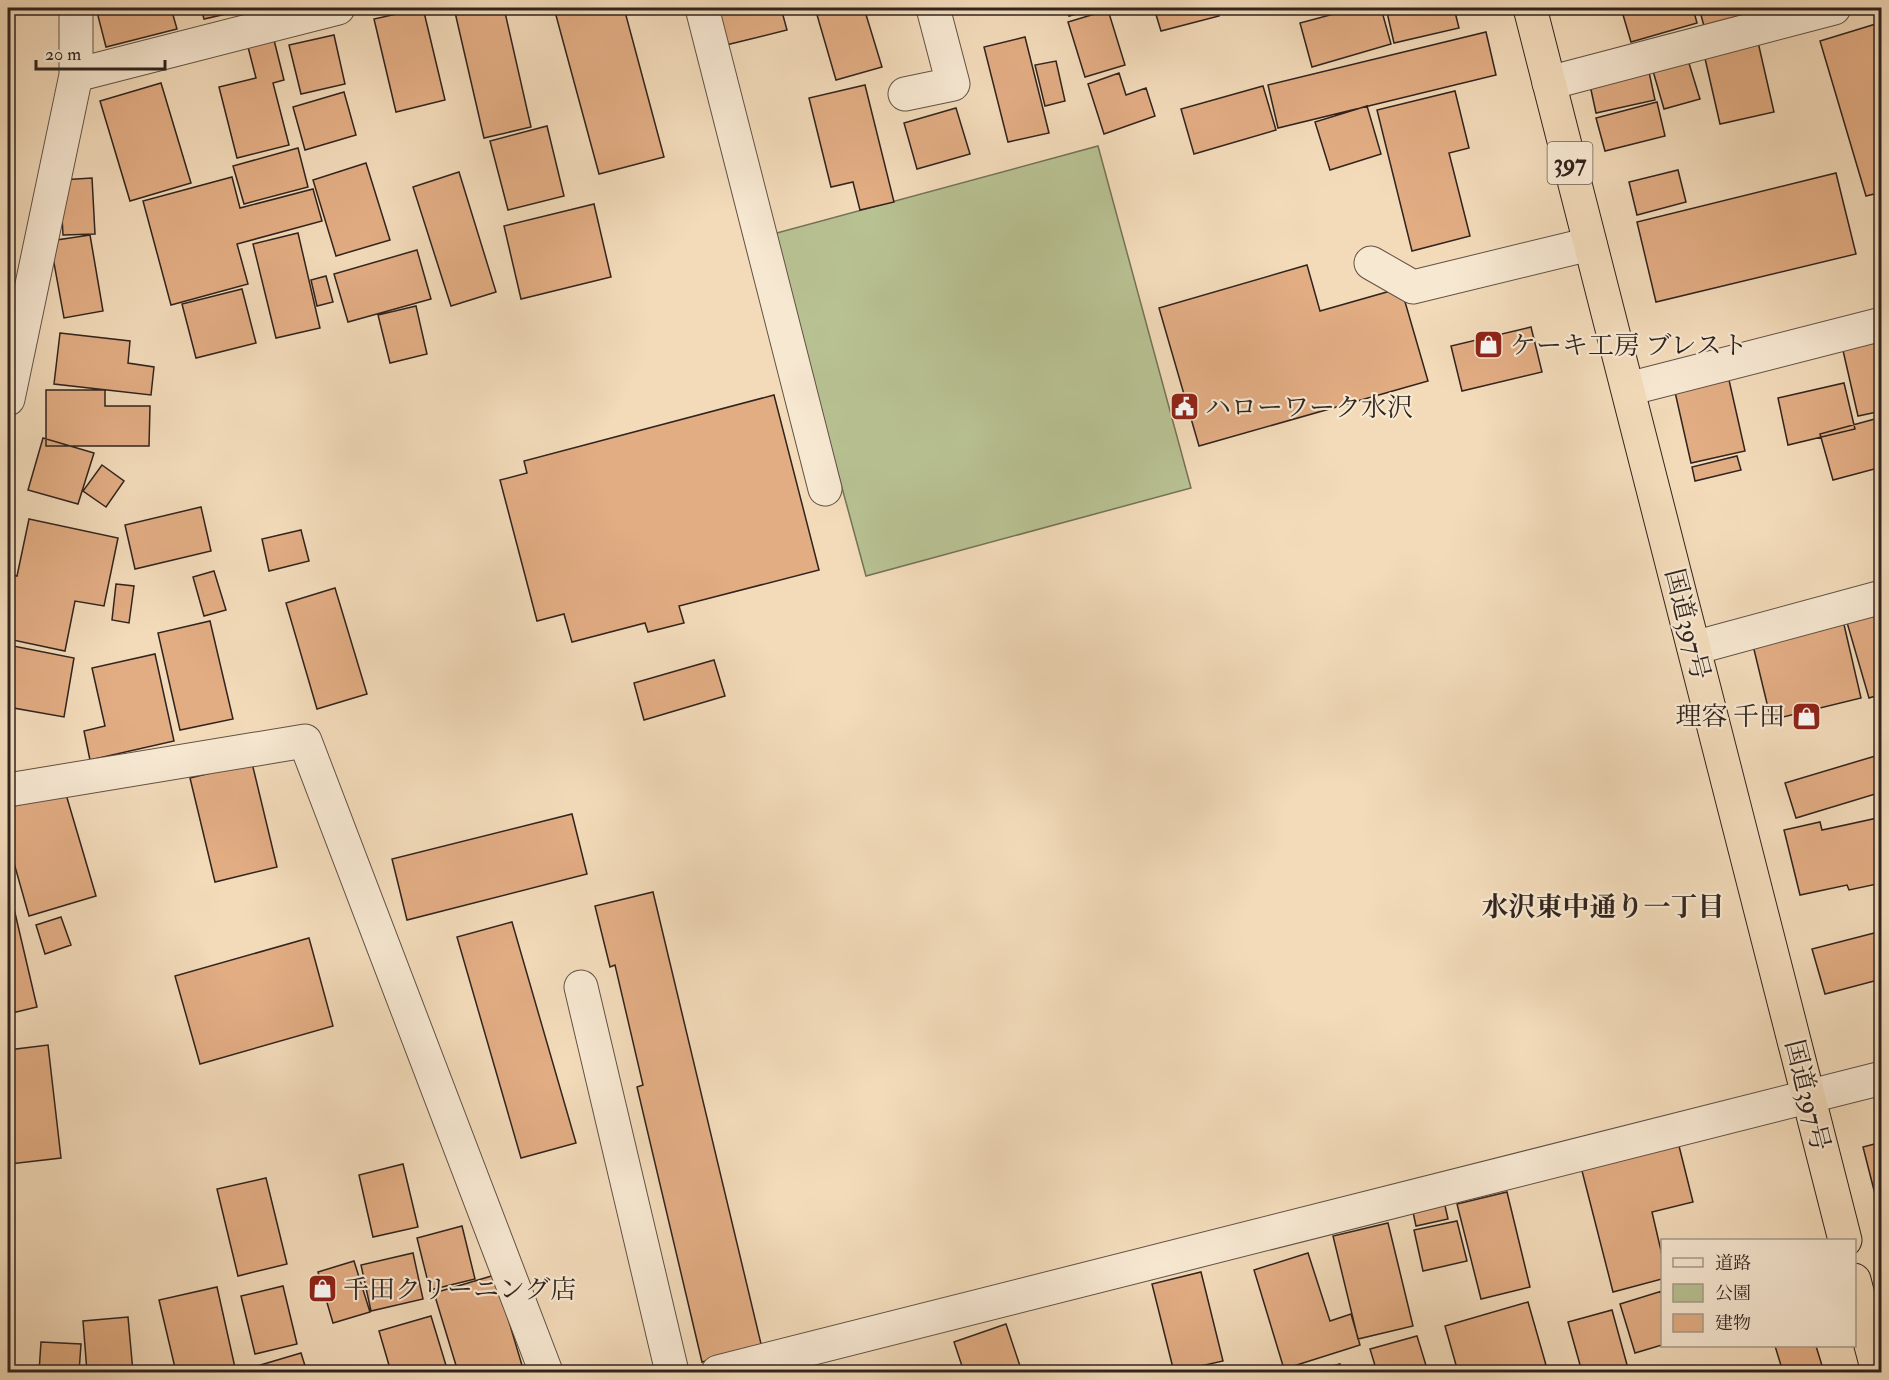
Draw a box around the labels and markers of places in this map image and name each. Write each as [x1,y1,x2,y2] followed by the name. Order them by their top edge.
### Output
[1473,329,1505,361] shop icon: ケーキ工房 ブレスト
[1510,330,1748,362] place label: ケーキ工房 ブレスト
[1168,391,1200,423] public building icon: ハローワーク水沢
[1205,392,1413,424] place label: ハローワーク水沢
[1790,700,1822,732] shop icon: 理容 千田
[1676,701,1785,733] place label: 理容 千田
[306,1273,338,1305] shop icon: 千田クリーニング店
[343,1274,576,1306] place label: 千田クリーニング店

